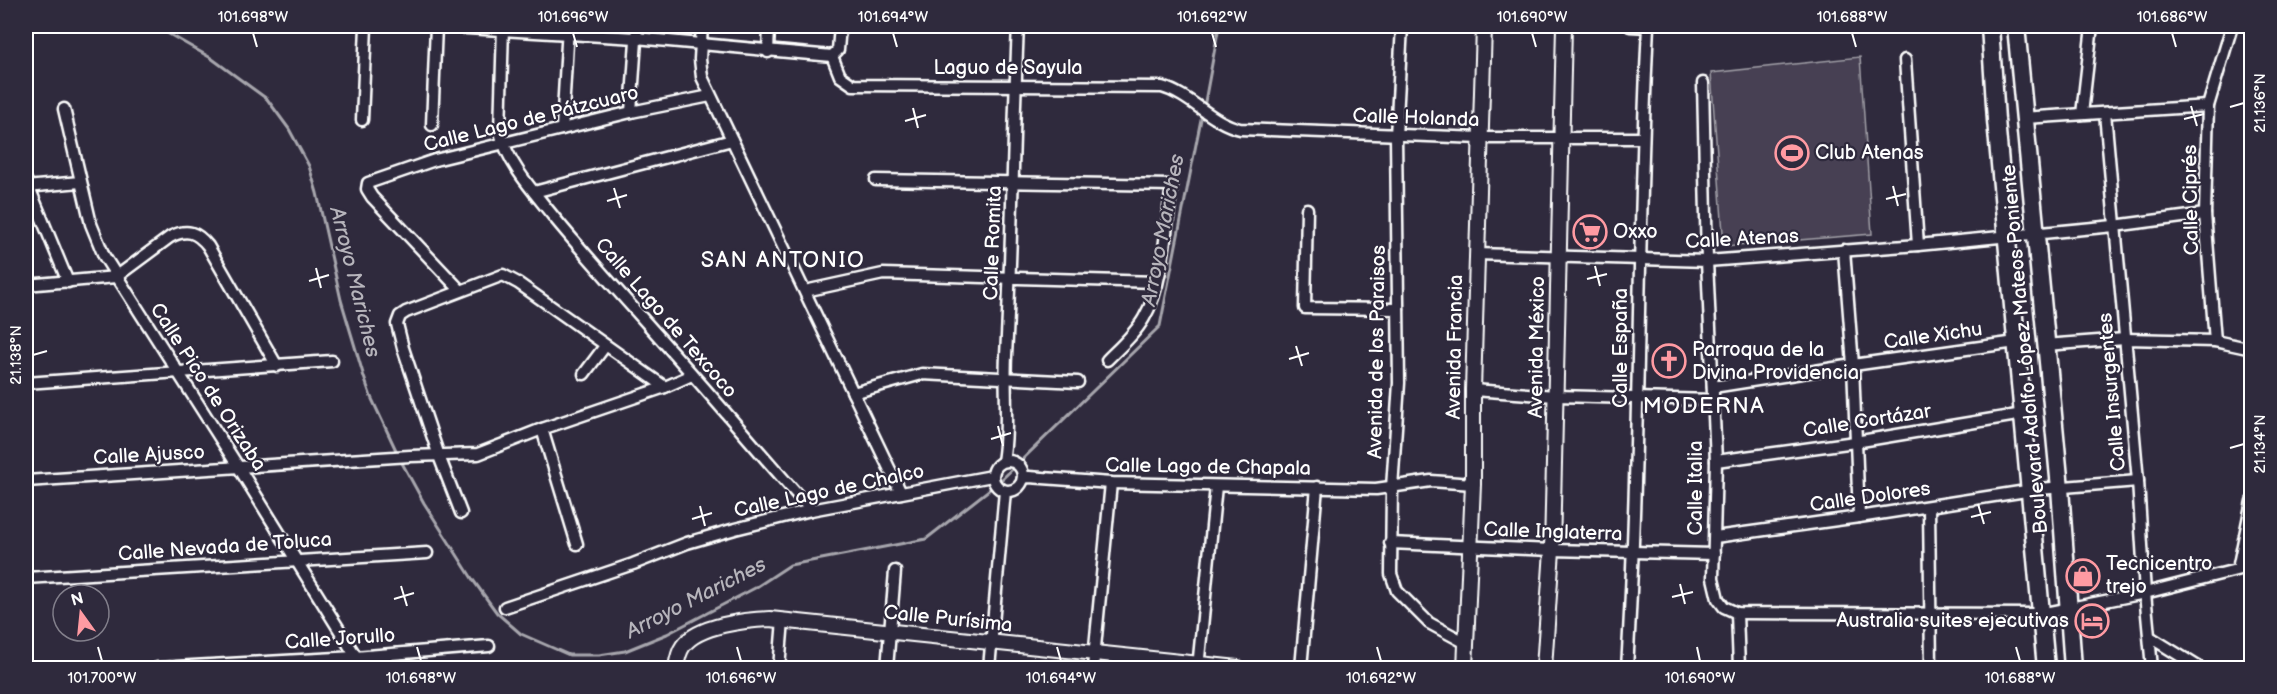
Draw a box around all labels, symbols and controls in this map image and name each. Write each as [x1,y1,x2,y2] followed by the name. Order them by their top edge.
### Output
[218,8,289,27] text: 101.698°W
[538,8,609,27] text: 101.696°W
[858,8,928,27] text: 101.694°W
[1177,8,1247,27] text: 101.692°W
[1497,8,1568,27] text: 101.690°W
[1817,8,1888,27] text: 101.688°W
[2137,8,2208,27] text: 101.686°W
[933,56,1083,80] street label: Laguo de Sayula
[2251,73,2270,133] text: 21.136°N
[421,81,641,157] street label: Calle Lago de Pátzcuaro
[1352,104,1480,132] street label: Calle Holanda
[1774,135,1810,171] sports icon: Club Atenas
[1815,141,1924,165] place label: Club Atenas
[2178,144,2204,256] street label: Calle Ciprés
[1136,151,1190,309] water label: Arroyo Mariches
[1997,163,2053,535] street label: Boulevard Adolfo López Mateos Poniente
[979,185,1007,301] street label: Calle Romita
[324,203,386,360] water label: Arroyo Mariches
[1572,214,1608,250] supermarket icon: Oxxo
[1613,220,1658,244] place label: Oxxo
[1685,224,1799,254] street label: Calle Atenas
[590,233,742,403] street label: Calle Lago de Texcoco
[1363,245,1391,459] street label: Avenida de los Paraisos
[701,247,865,274] district label: SAN ANTONIO
[1442,274,1468,420] street label: Avenida Francia
[1524,276,1550,418] street label: Avenida México
[1609,288,1633,408] street label: Calle España
[145,299,271,475] street label: Calle Pico de Orizaba
[2093,312,2131,472] street label: Calle Insurgentes
[1882,317,1984,355] street label: Calle Xichu
[7,325,26,385] text: 21.138°N
[1692,338,1859,385] place label: Parroqua de la Divina Providencia
[1651,343,1687,379] church icon: Parroqua de la Divina Providencia
[1643,393,1765,420] district label: MODERNA
[1801,399,1934,443] street label: Calle Cortázar
[2251,414,2270,474] text: 21.134°N
[93,440,205,470] street label: Calle Ajusco
[1684,440,1708,536] street label: Calle Italia
[1105,453,1311,481] street label: Calle Lago de Chapala
[732,459,926,523] street label: Calle Lago de Chalco
[1808,477,1932,517] street label: Calle Dolores
[1483,518,1623,546] street label: Calle Inglaterra
[117,528,333,566] street label: Calle Nevada de Toluca
[621,552,771,645] water label: Arroyo Mariches
[2106,552,2212,599] place label: Tecnicentro trejo
[2065,558,2101,594] shop icon: Tecnicentro trejo
[51,583,111,643] north arrow
[69,589,86,611] text: N
[882,600,1014,638] street label: Calle Purísima
[2074,603,2110,639] hotel icon: Australia suites ejecutivas
[1836,609,2069,633] place label: Australia suites ejecutivas
[284,623,396,655] street label: Calle Jorullo
[68,669,137,688] text: 101.700°W
[386,669,457,688] text: 101.698°W
[706,669,777,688] text: 101.696°W
[1026,669,1096,688] text: 101.694°W
[1346,669,1416,688] text: 101.692°W
[1665,669,1736,688] text: 101.690°W
[1985,669,2056,688] text: 101.688°W

